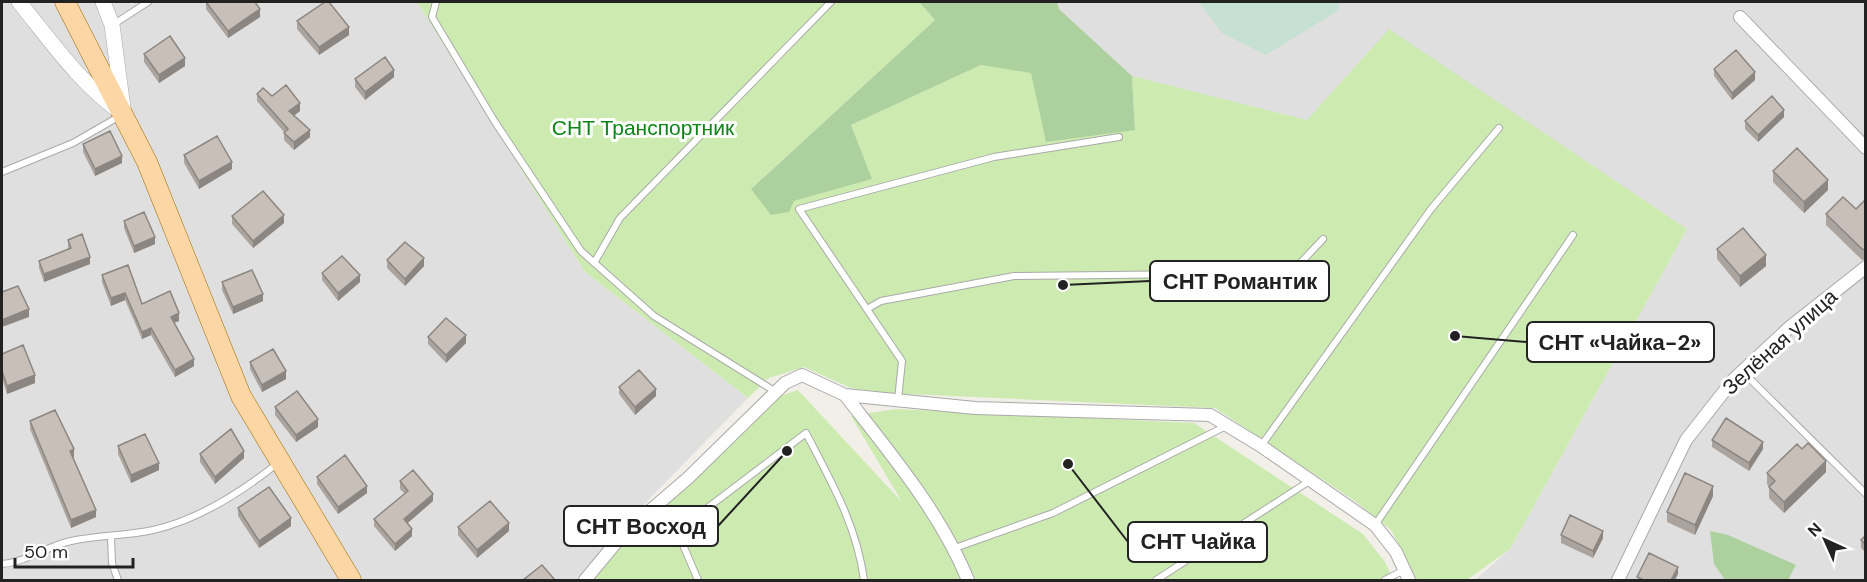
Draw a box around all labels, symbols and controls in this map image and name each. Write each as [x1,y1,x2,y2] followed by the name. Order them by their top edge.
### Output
[552,114,735,142] park label: СНТ Транспортник
[1150,261,1329,301] callout: СНТ Романтик
[1163,267,1318,296] text: СНТ Романтик
[1717,283,1844,401] street label: Зелёная улица
[1527,322,1714,362] callout: СНТ «Чайка-2»
[1539,328,1701,357] text: СНТ «Чайка-2»
[564,506,718,546] callout: СНТ Восход
[1795,510,1855,570] north arrow
[576,512,706,541] text: СНТ Восход
[1803,518,1826,541] text: N
[1128,522,1267,562] callout: СНТ Чайка
[1141,527,1256,556] text: СНТ Чайка
[15,531,134,569] scale bar
[24,540,68,564] text: 50 m

